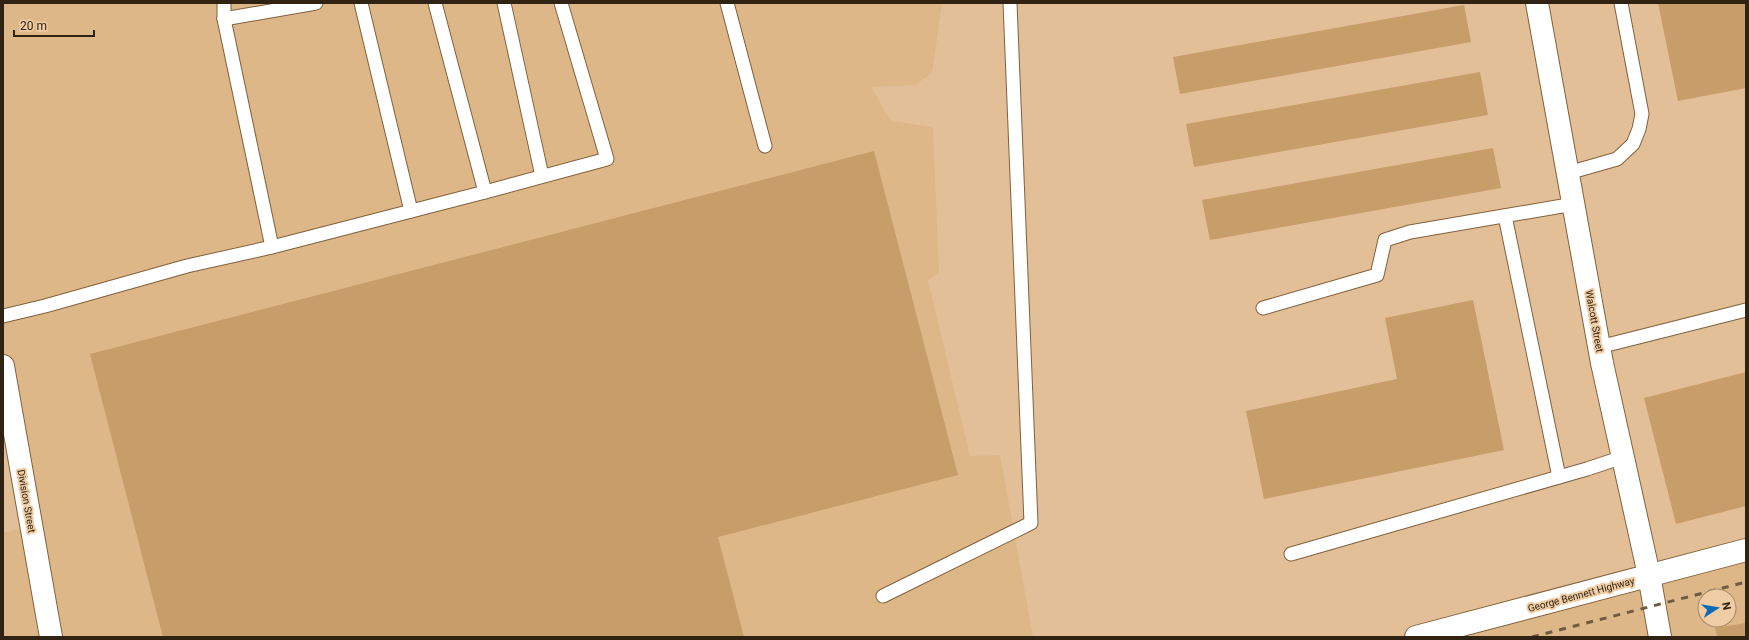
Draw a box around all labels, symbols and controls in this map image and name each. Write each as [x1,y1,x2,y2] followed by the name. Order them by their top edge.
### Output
[14,12,94,38] scale bar
[20,19,47,33] text: 20 m
[1584,289,1605,353] street label: Walcott Street
[16,469,37,534] street label: Division Street
[1527,575,1636,614] street label: George Bennett Highway
[1697,588,1737,628] north arrow
[1719,601,1734,611] text: N

